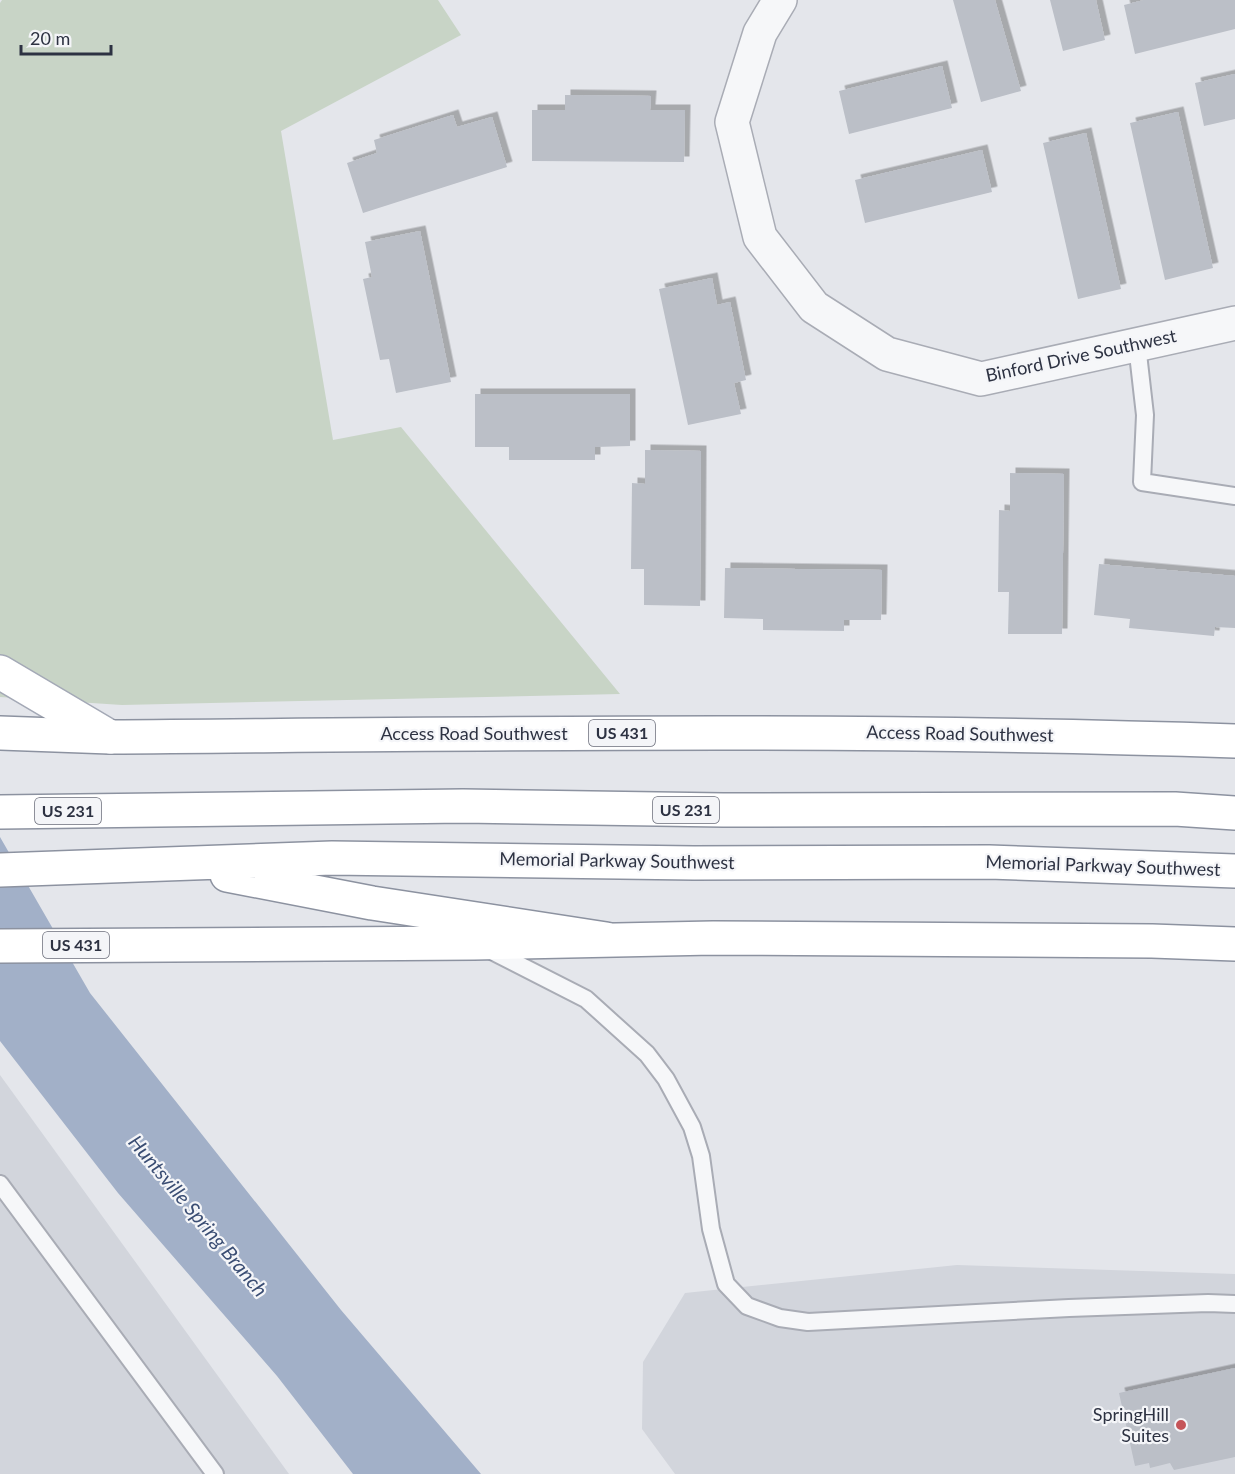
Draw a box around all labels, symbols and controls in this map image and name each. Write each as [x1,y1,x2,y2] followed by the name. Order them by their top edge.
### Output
[21,18,111,56] scale bar
[30,27,70,49] text: 20 m
[983,324,1179,386] street label: Binford Drive Southwest
[589,720,655,746] road number: US 431
[866,720,1054,746] street label: Access Road Southwest
[380,722,568,744] street label: Access Road Southwest
[653,797,719,823] road number: US 231
[35,798,101,824] road number: US 231
[499,847,735,873] street label: Memorial Parkway Southwest
[985,850,1221,880] street label: Memorial Parkway Southwest
[43,932,109,958] road number: US 431
[124,1130,273,1301] water label: Huntsville Spring Branch
[1093,1403,1169,1446] place label: SpringHill Suites
[1174,1418,1188,1432] marker: SpringHill Suites

